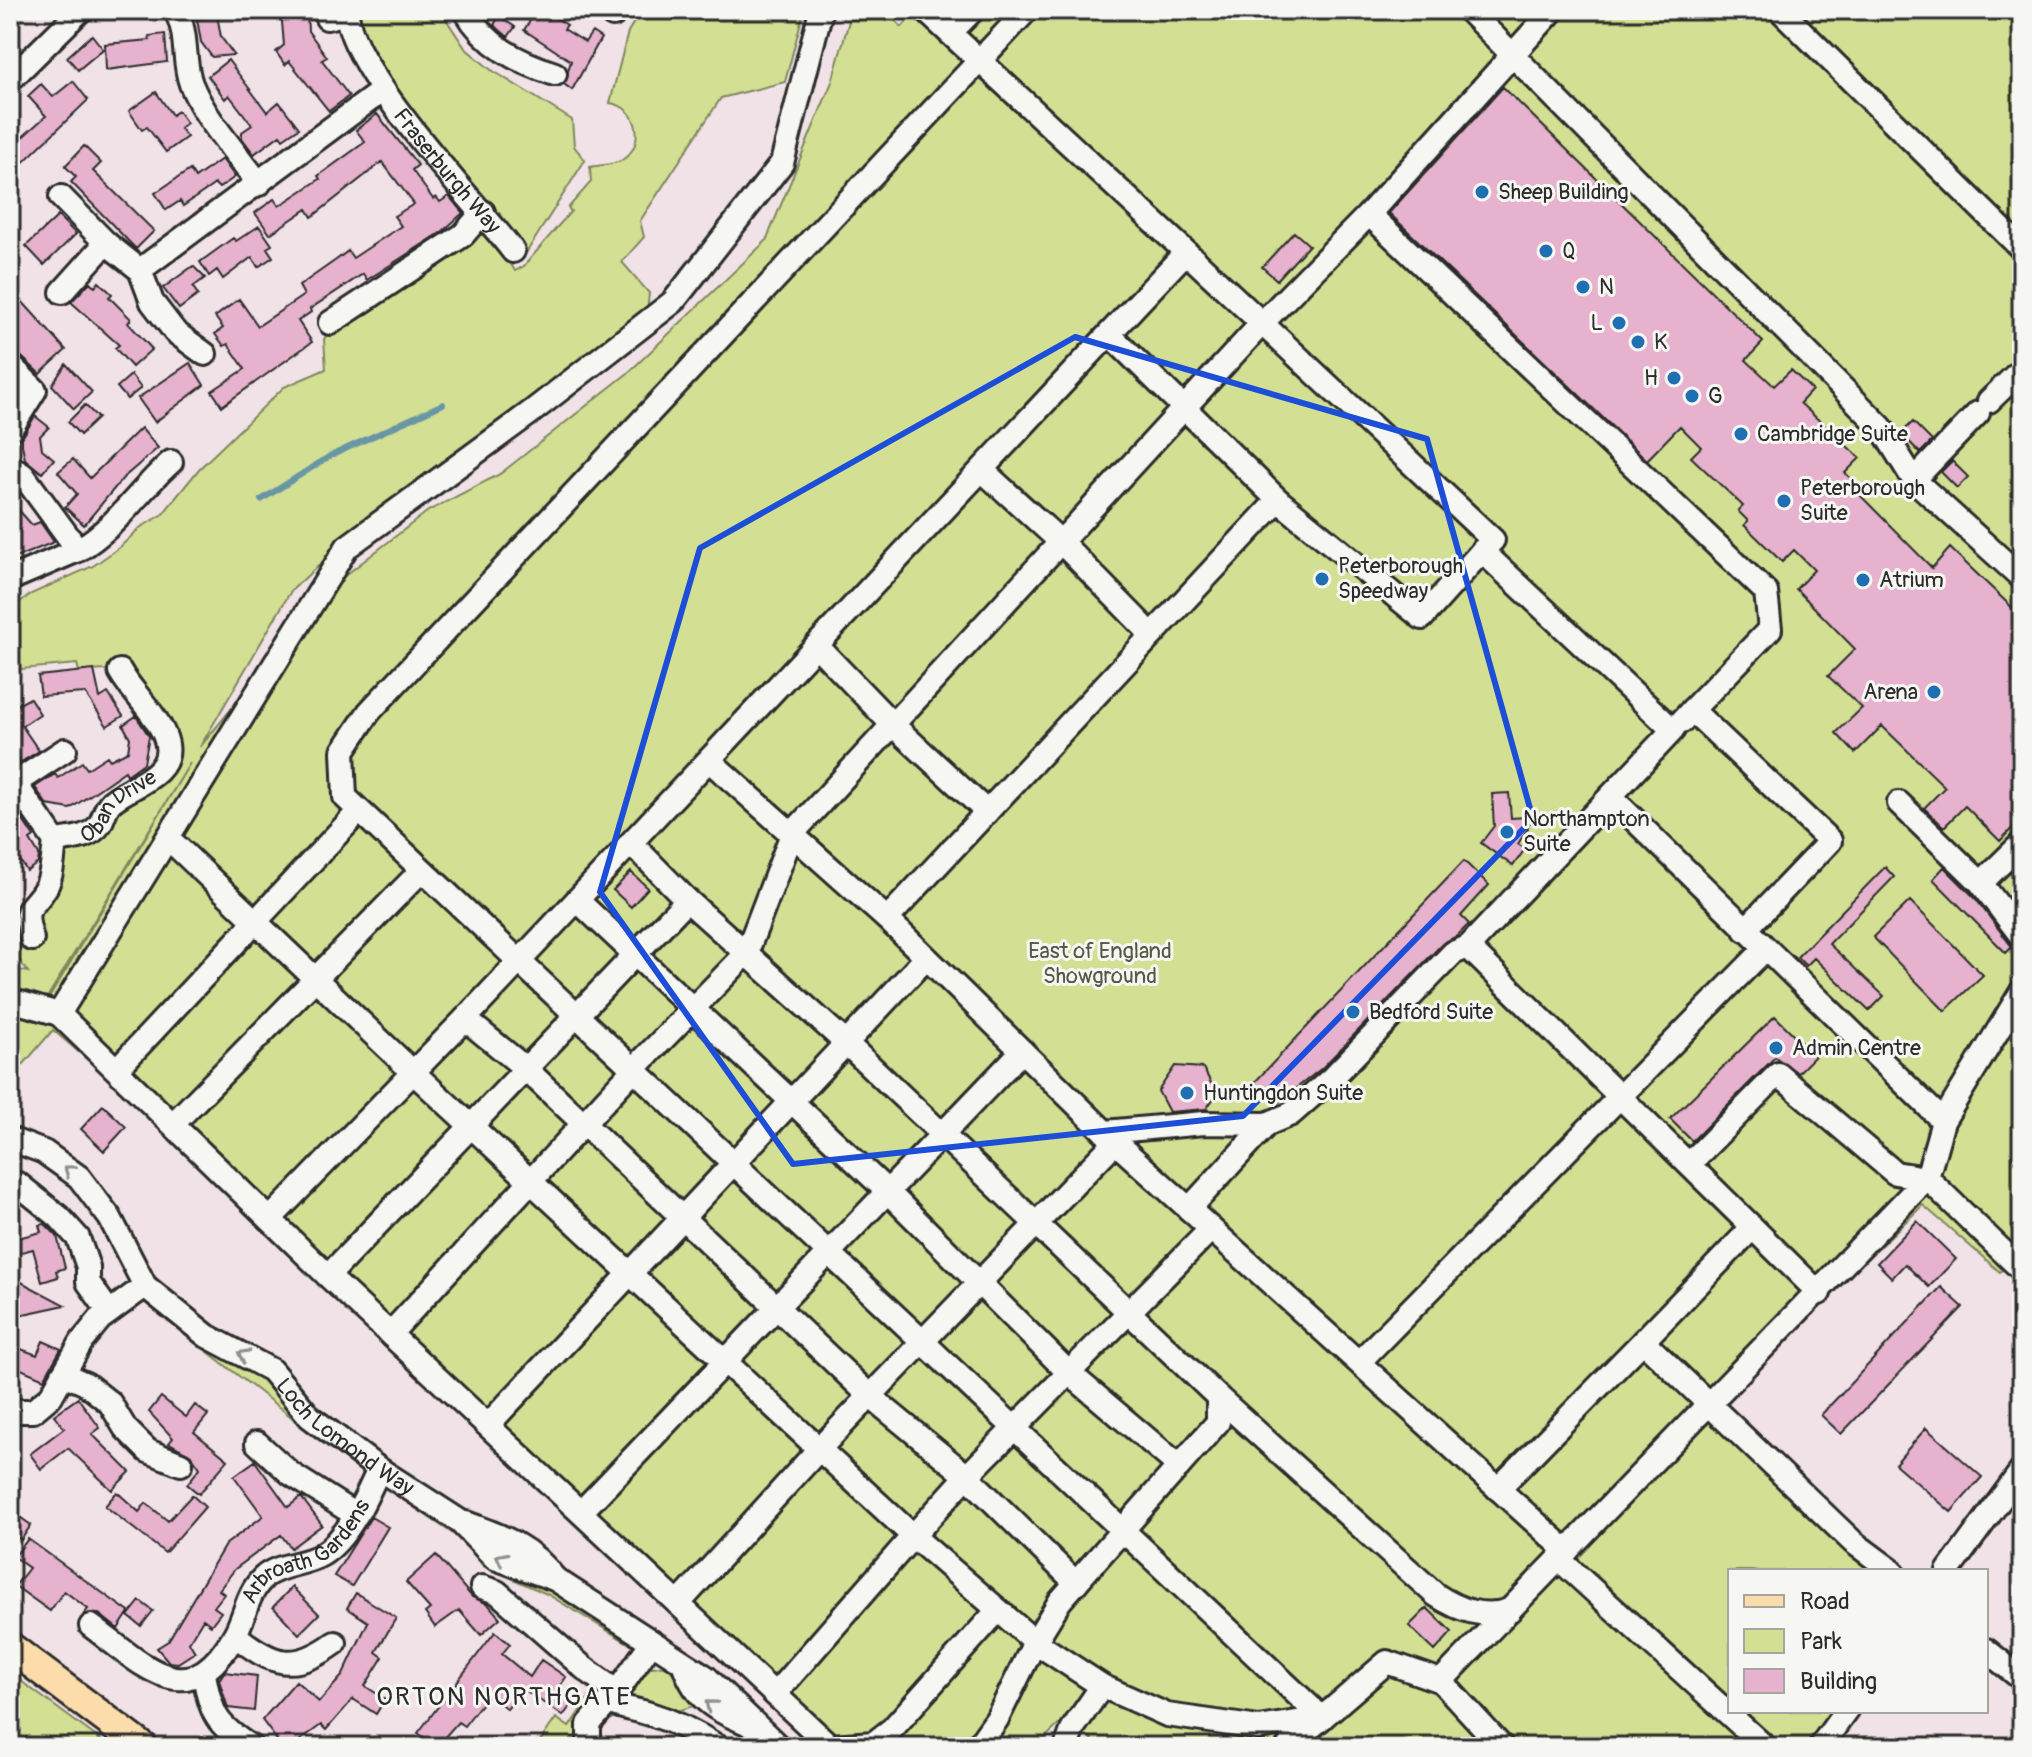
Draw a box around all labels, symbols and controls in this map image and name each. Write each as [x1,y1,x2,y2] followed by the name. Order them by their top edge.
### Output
[387,103,507,240] street label: Fraserburgh Way
[1498,178,1629,206] place label: Sheep Building
[1473,183,1491,201] marker: Sheep Building
[1562,237,1575,265] place label: Q
[1537,242,1555,260] marker: Q
[1599,273,1614,301] place label: N
[1574,278,1592,296] marker: N
[1591,309,1603,337] place label: L
[1610,314,1628,332] marker: L
[1654,328,1667,356] place label: K
[1629,333,1647,351] marker: K
[1644,364,1658,392] place label: H
[1665,369,1683,387] marker: H
[1708,382,1723,410] place label: G
[1683,387,1701,405] marker: G
[1757,420,1908,448] place label: Cambridge Suite
[1732,425,1750,443] marker: Cambridge Suite
[1800,474,1925,527] place label: Peterborough Suite
[1775,492,1793,510] marker: Peterborough Suite
[1338,552,1463,605] place label: Peterborough Speedway
[1879,566,1944,594] place label: Atrium
[1313,570,1331,588] marker: Peterborough Speedway
[1854,571,1872,589] marker: Atrium
[1863,678,1918,706] place label: Arena
[1925,683,1943,701] marker: Arena
[76,763,162,850] street label: Oban Drive
[1523,805,1650,858] place label: Northampton Suite
[1498,823,1516,841] marker: Northampton Suite
[1028,937,1172,990] park label: East of England Showground
[1369,998,1493,1026] place label: Bedford Suite
[1344,1003,1362,1021] marker: Bedford Suite
[1792,1034,1921,1062] place label: Admin Centre
[1767,1039,1785,1057] marker: Admin Centre
[1203,1079,1363,1107] place label: Huntingdon Suite
[1178,1084,1196,1102] marker: Huntingdon Suite
[63,1166,78,1180] one-way arrow
[236,1350,251,1365] one-way arrow
[270,1372,419,1502] street label: Loch Lomond Way
[235,1494,376,1608] street label: Arbroath Gardens
[495,1552,509,1567] one-way arrow
[1728,1569,1988,1713] legend
[1800,1587,1850,1616] text: Road
[1800,1627,1842,1656] text: Park
[1800,1667,1877,1696] text: Building
[376,1681,632,1713] district label: ORTON NORTHGATE
[704,1700,719,1714] one-way arrow

